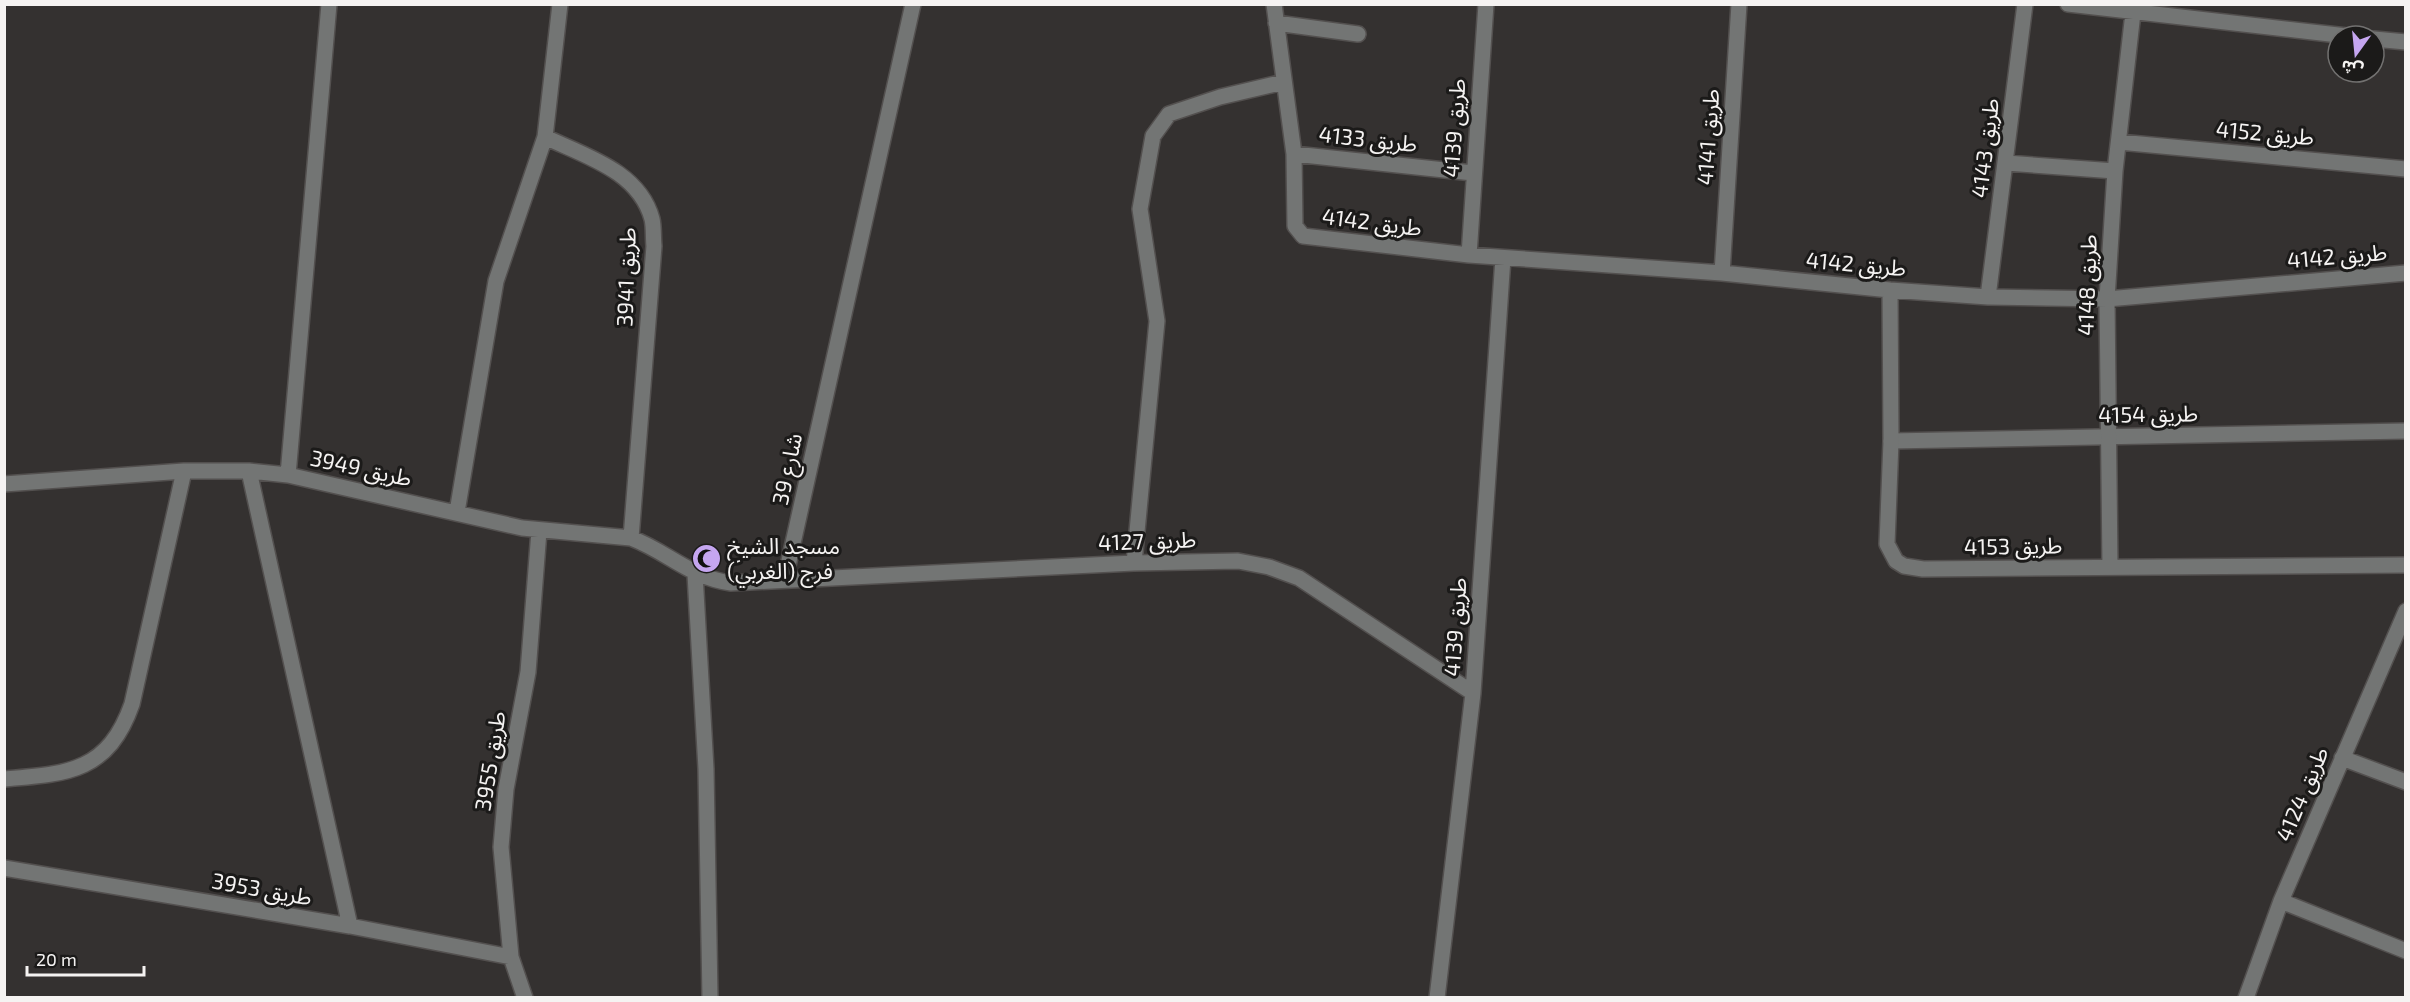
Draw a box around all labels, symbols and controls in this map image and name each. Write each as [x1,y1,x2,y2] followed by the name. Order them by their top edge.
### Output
[2326,24,2386,84] north arrow
[2339,56,2365,81] text: ش
[1437,77,1471,179] street label: طريق 4139
[1691,88,1725,186] street label: طريق 4141
[1965,97,2005,199] street label: طريق 4143
[2215,115,2315,151] street label: طريق 4152
[1317,120,1419,158] street label: طريق 4133
[1320,202,1424,242] street label: طريق 4142
[610,227,642,327] street label: طريق 3941
[2071,234,2103,336] street label: طريق 4148
[2286,238,2388,274] street label: طريق 4142
[1805,246,1907,282] street label: طريق 4142
[2098,399,2198,429] street label: طريق 4154
[766,431,811,508] street label: شارع 39
[308,444,414,492] street label: طريق 3949
[1097,525,1197,557] street label: طريق 4127
[1963,531,2063,561] street label: طريق 4153
[727,532,840,588] place label: مسجد الشيخ فرج (الغربي)
[690,543,722,575] mosque icon: مسجد الشيخ فرج (الغربي)
[1438,576,1472,678] street label: طريق 4139
[468,709,512,813] street label: طريق 3955
[2269,742,2335,846] street label: طريق 4124
[210,866,314,912] street label: طريق 3953
[27,939,144,977] scale bar
[36,948,77,970] text: 20 m

